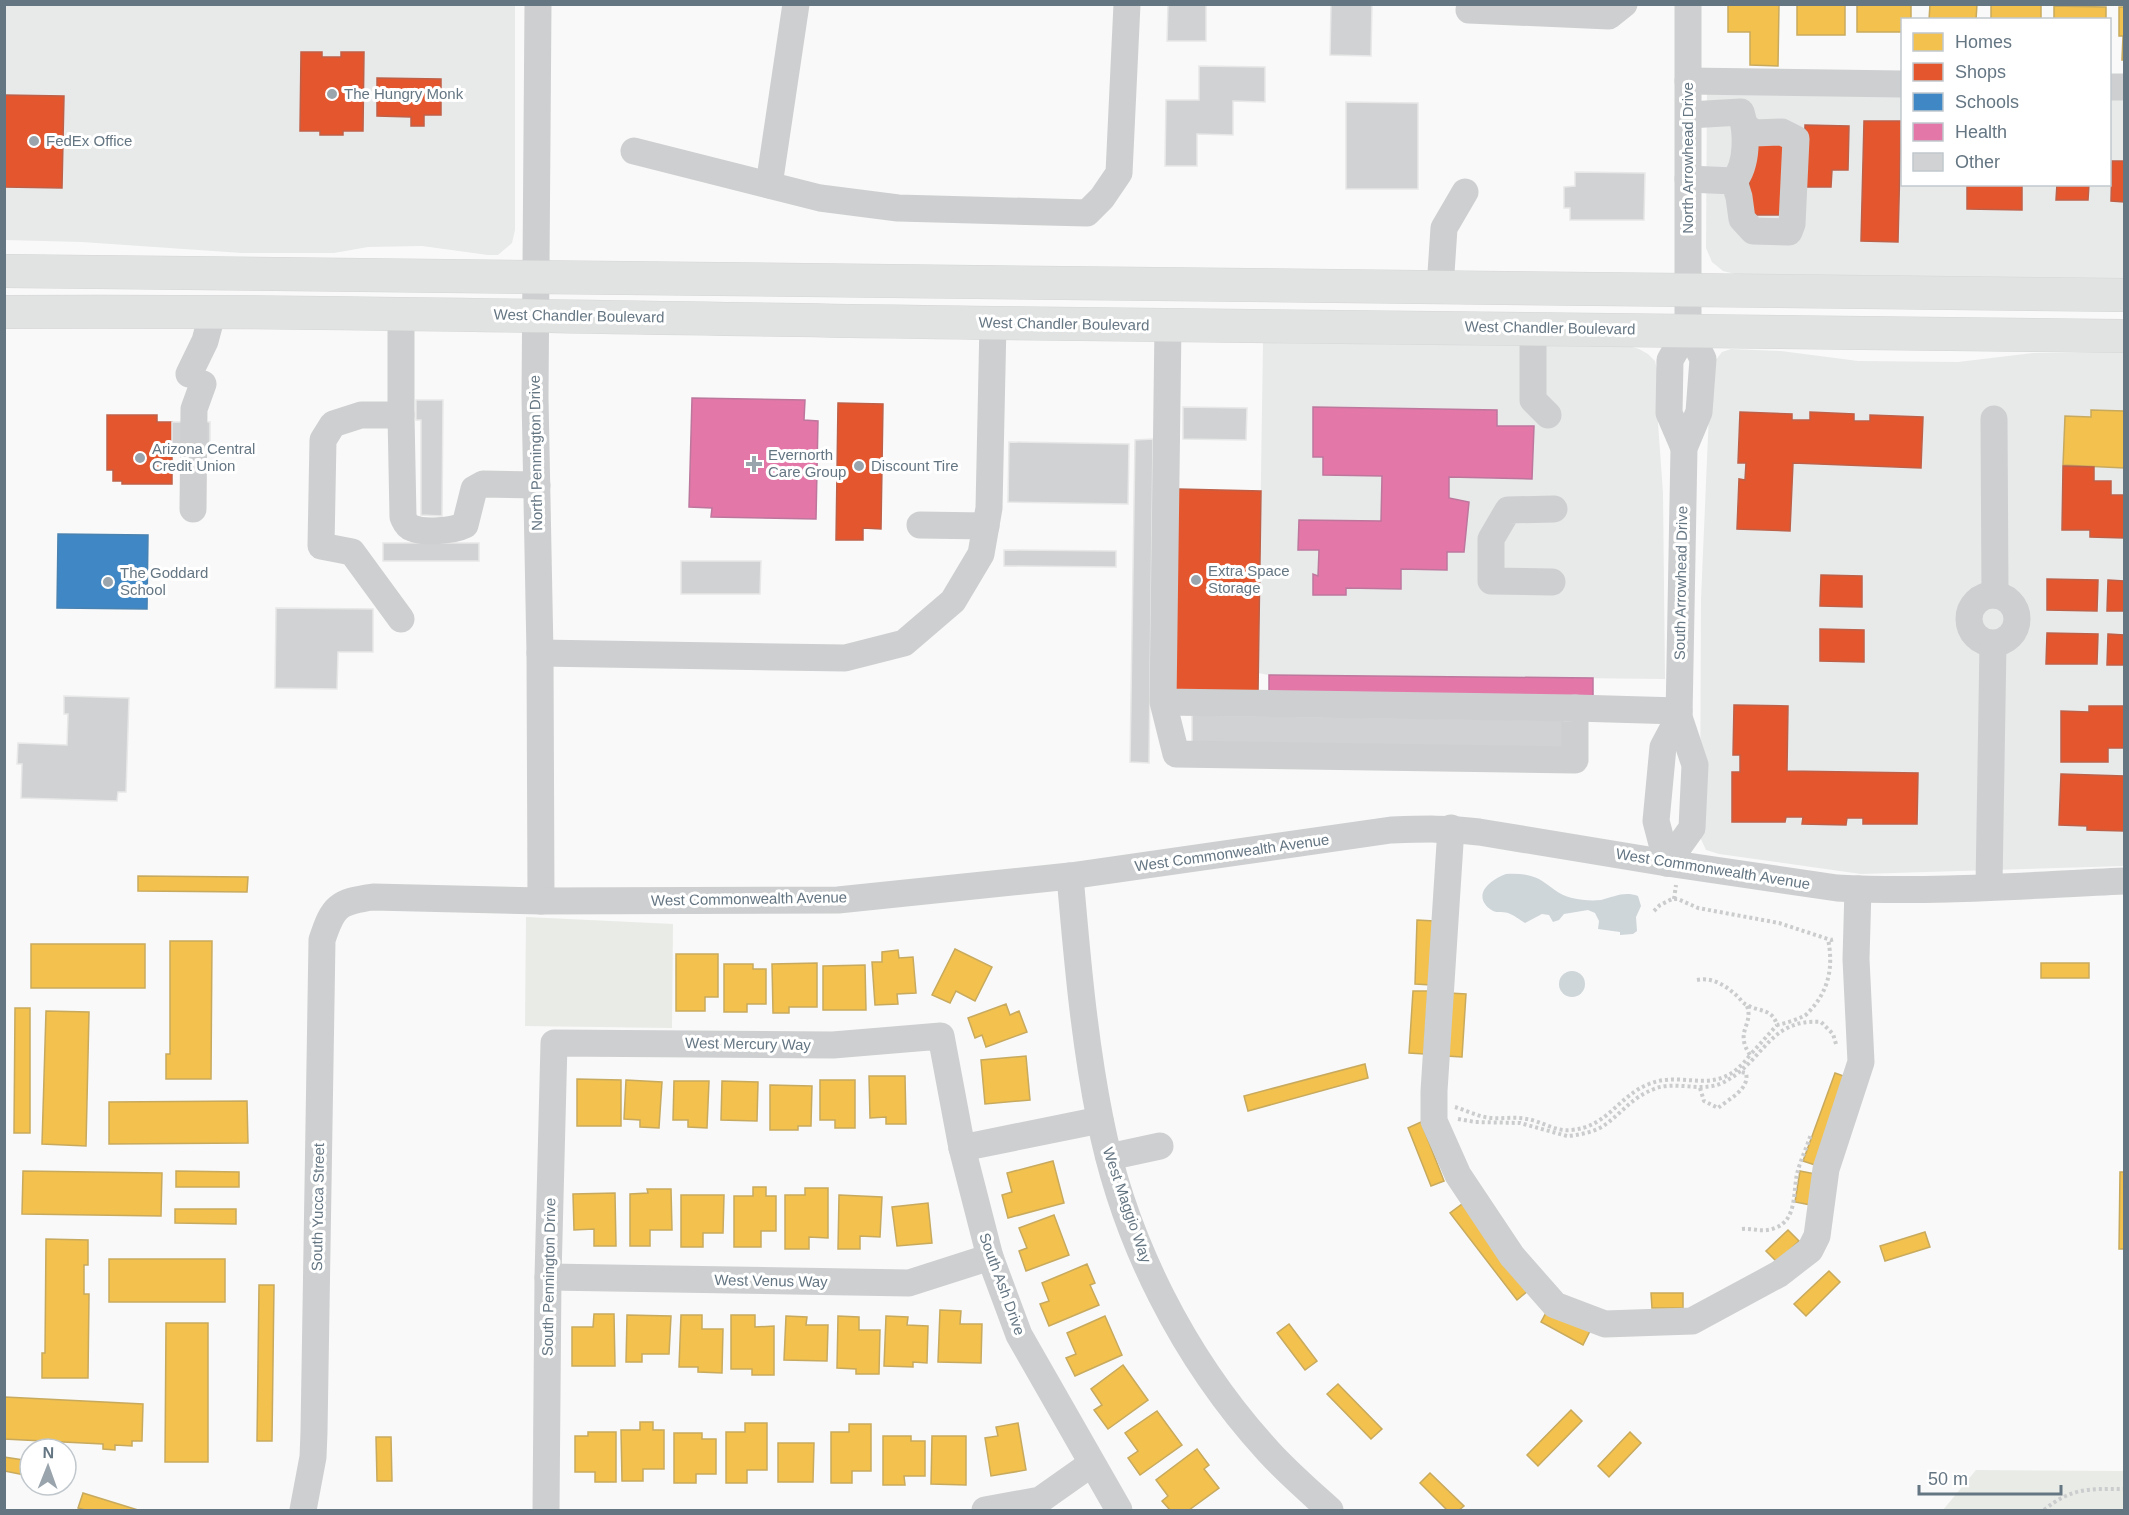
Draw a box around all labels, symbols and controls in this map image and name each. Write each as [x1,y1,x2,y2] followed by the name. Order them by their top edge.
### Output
[1901,18,2111,186] legend
[1955,32,2012,52] text: Homes
[1955,62,2006,82] text: Shops
[1679,82,1696,234] street label: North Arrowhead Drive
[344,85,464,102] place label: The Hungry Monk
[325,87,339,101] marker: The Hungry Monk
[1955,92,2019,112] text: Schools
[1955,122,2007,142] text: Health
[46,132,132,149] place label: FedEx Office
[27,134,41,148] marker: FedEx Office
[1955,152,2000,172] text: Other
[494,306,664,325] street label: West Chandler Boulevard
[979,314,1149,333] street label: West Chandler Boulevard
[1465,318,1635,337] street label: West Chandler Boulevard
[526,375,545,531] street label: North Pennington Drive
[152,440,255,474] place label: Arizona Central Credit Union
[768,446,846,480] place label: Evernorth Care Group
[133,451,147,465] marker: Arizona Central Credit Union
[745,455,763,473] marker: Evernorth Care Group
[871,457,959,474] place label: Discount Tire
[852,459,866,473] marker: Discount Tire
[1671,506,1690,660] street label: South Arrowhead Drive
[1208,562,1290,596] place label: Extra Space Storage
[120,564,208,598] place label: The Goddard School
[1189,573,1203,587] marker: Extra Space Storage
[101,575,115,589] marker: The Goddard School
[1134,830,1330,875] street label: West Commonwealth Avenue
[1615,845,1811,892] street label: West Commonwealth Avenue
[651,888,847,909] street label: West Commonwealth Avenue
[685,1034,812,1053] street label: West Mercury Way
[308,1142,327,1271] street label: South Yucca Street
[1100,1145,1155,1265] street label: West Maggio Way
[539,1198,558,1356] street label: South Pennington Drive
[976,1230,1029,1337] street label: South Ash Drive
[714,1271,828,1290] street label: West Venus Way
[18,1437,78,1497] north arrow
[42,1444,54,1461] text: N
[1919,1458,2062,1496] scale bar
[1928,1469,1968,1489] text: 50 m

